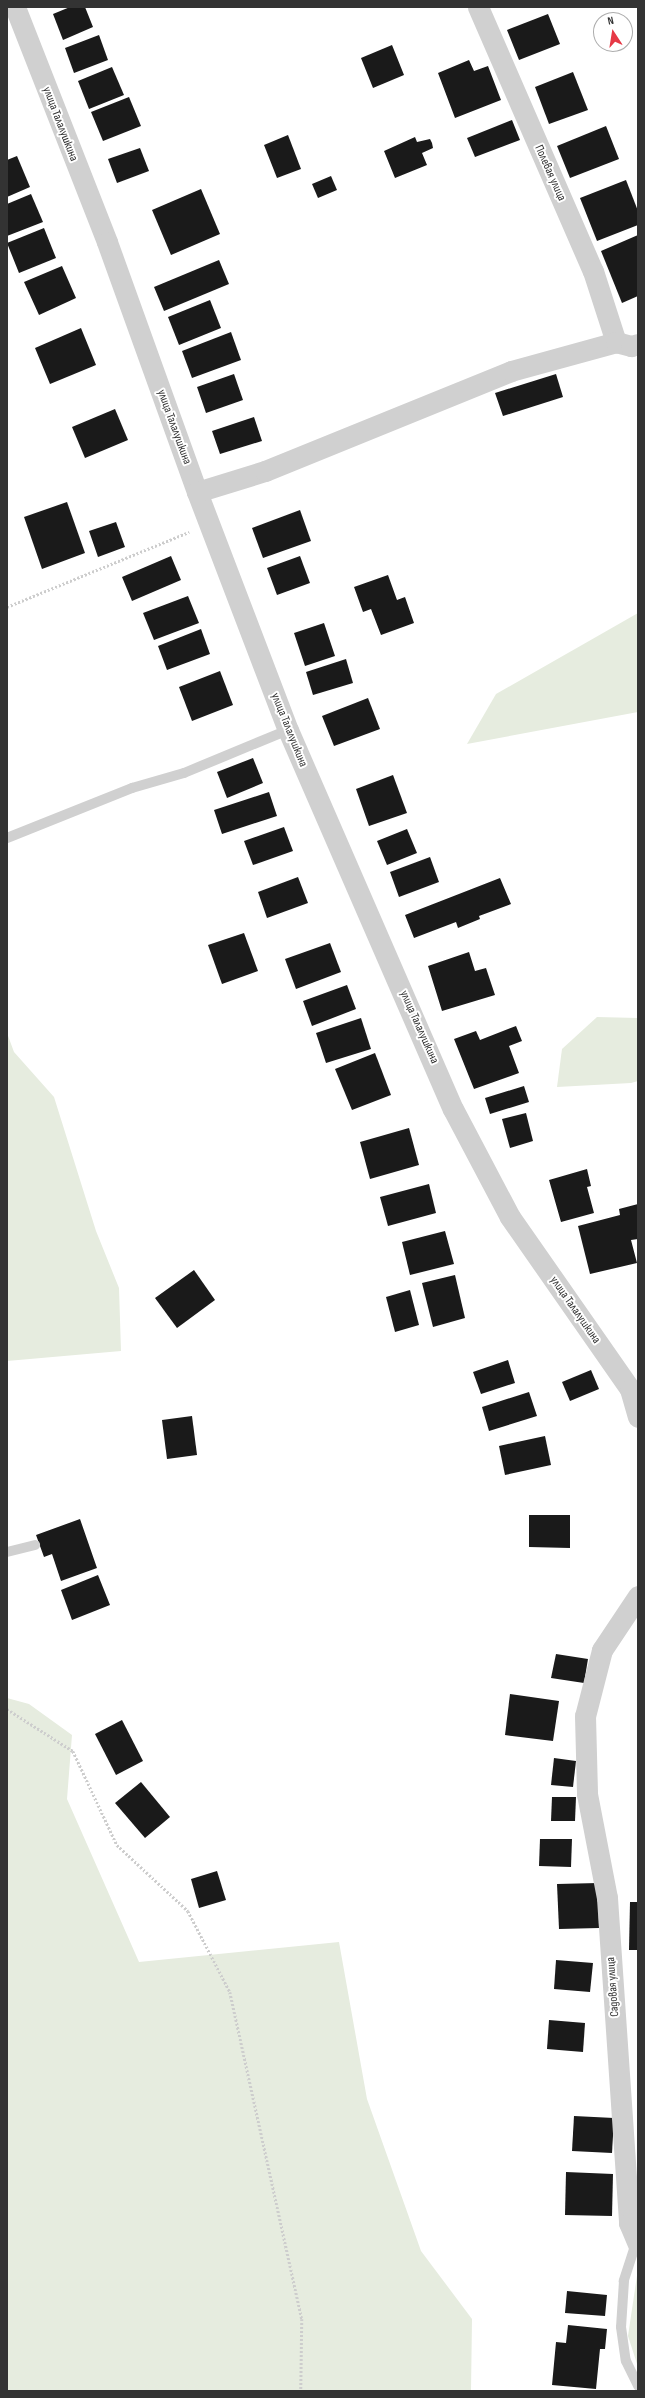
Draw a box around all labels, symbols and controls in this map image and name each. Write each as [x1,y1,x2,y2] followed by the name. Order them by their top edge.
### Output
[593,12,633,52] north arrow
[606,14,615,28] text: N
[39,85,81,163] street label: улица Талалушкина
[531,143,569,203] street label: Полевая улица
[154,388,194,466] street label: улица Талалушкина
[268,691,310,769] street label: улица Талалушкина
[396,988,442,1066] street label: улица Талалушкина
[547,1274,603,1346] street label: улица Талалушкина
[604,1957,622,2017] street label: Садовая улица

